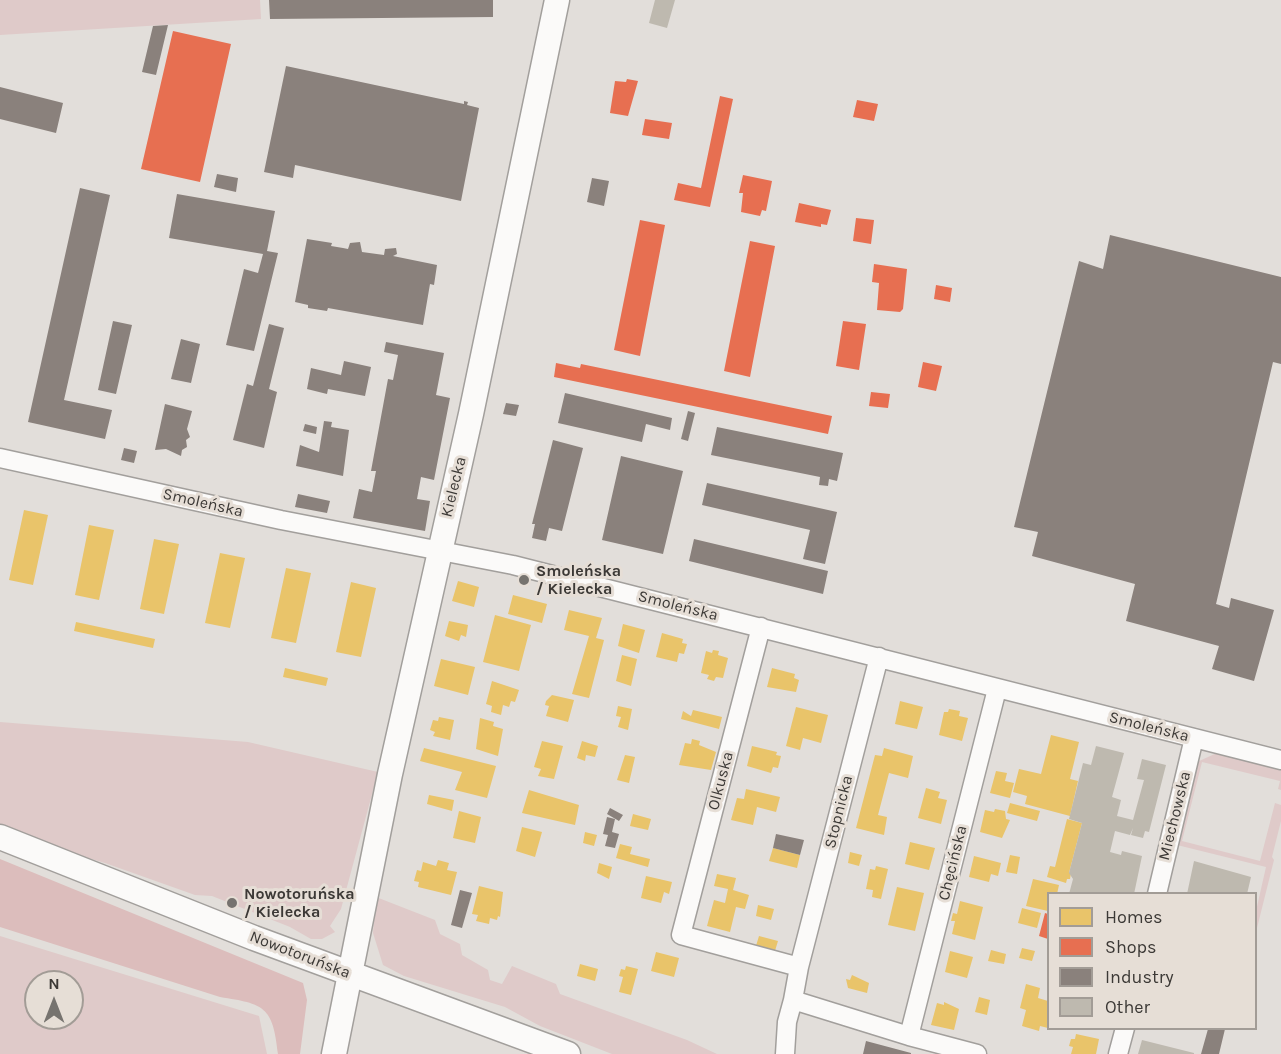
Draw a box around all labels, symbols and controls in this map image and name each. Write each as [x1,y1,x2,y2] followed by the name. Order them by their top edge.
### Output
[437,455,471,519] street label: Kielecka
[161,484,245,522] street label: Smoleńska
[536,561,621,599] place label: Smoleńska / Kielecka
[517,573,531,587] marker: Smoleńska / Kielecka
[636,587,720,625] street label: Smoleńska
[1107,708,1191,746] street label: Smoleńska
[704,750,738,812] street label: Olkuska
[1155,770,1195,862] street label: Miechowska
[821,774,857,850] street label: Stopnicka
[934,824,972,902] street label: Chęcińska
[244,884,355,922] place label: Nowotoruńska / Kielecka
[1047,892,1257,1030] legend
[225,896,239,910] marker: Nowotoruńska / Kielecka
[1105,906,1162,928] text: Homes
[247,927,353,983] street label: Nowotoruńska
[1105,936,1157,958] text: Shops
[1105,966,1174,988] text: Industry
[24,970,84,1030] north arrow
[48,974,60,993] text: N
[1105,996,1150,1018] text: Other

